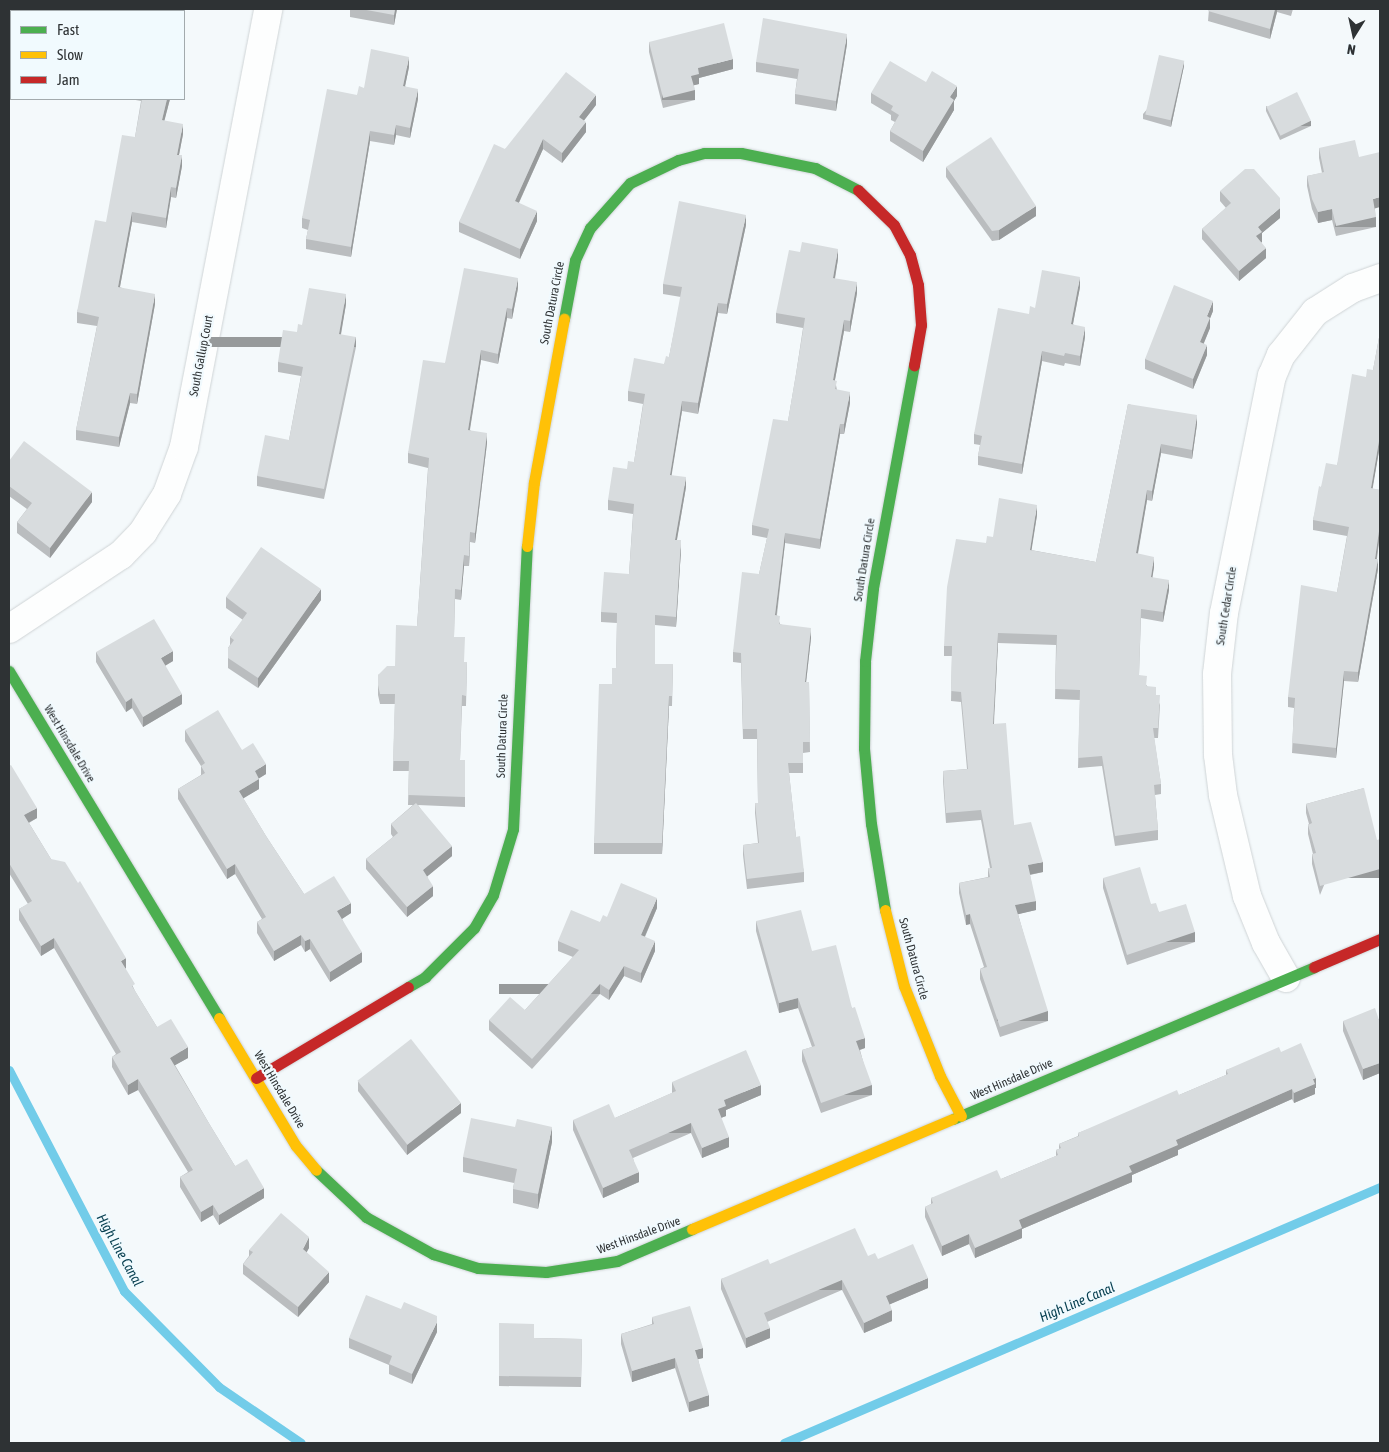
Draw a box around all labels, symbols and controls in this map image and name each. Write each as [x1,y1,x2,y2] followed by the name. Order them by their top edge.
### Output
[10,10,185,100] legend
[1329,10,1379,60] north arrow
[57,21,79,38] text: Fast
[1346,41,1357,58] text: N
[57,46,83,63] text: Slow
[57,71,80,88] text: Jam
[538,260,568,346] street label: South Datura Circle
[187,314,217,398] street label: South Gallup Court
[851,517,879,603] street label: South Datura Circle
[1214,566,1240,646] street label: South Cedar Circle
[494,694,512,778] street label: South Datura Circle
[40,703,98,785] street label: West Hinsdale Drive
[895,917,931,1001] street label: South Datura Circle
[250,1049,308,1131] street label: West Hinsdale Drive
[969,1056,1055,1104] street label: West Hinsdale Drive
[93,1211,147,1289] water label: High Line Canal
[595,1214,683,1258] street label: West Hinsdale Drive
[1037,1279,1117,1325] water label: High Line Canal

